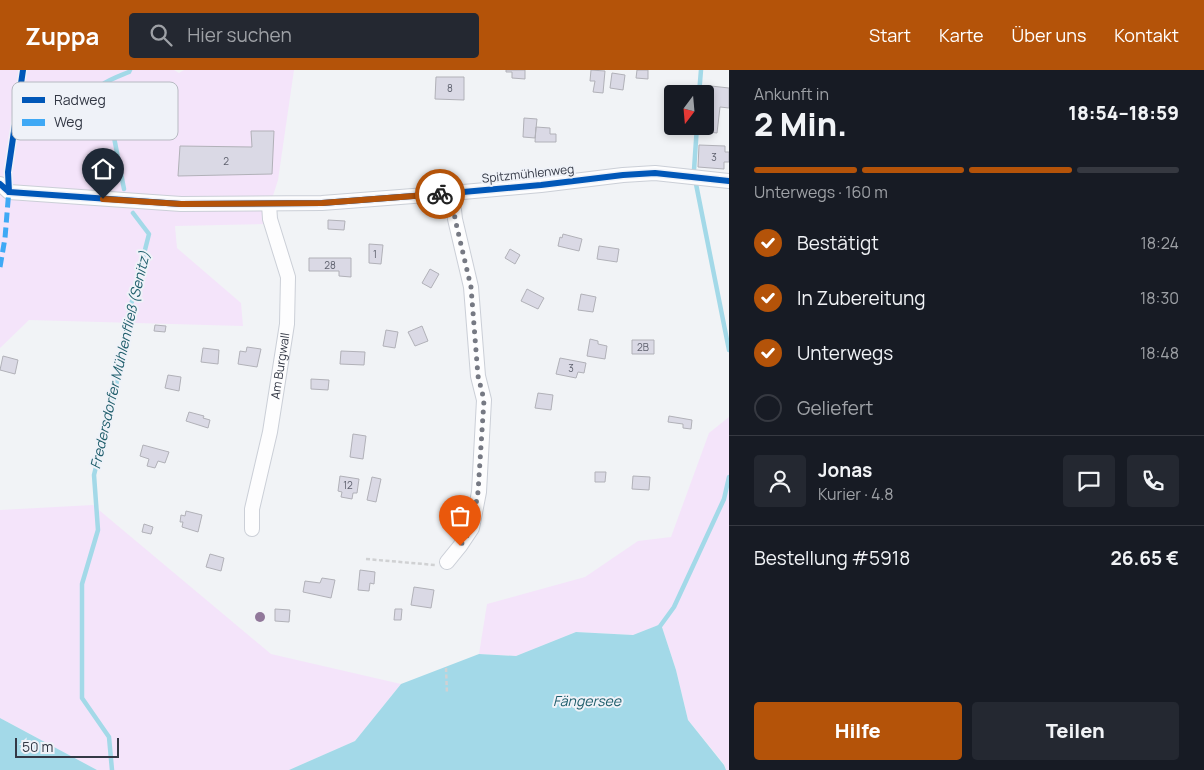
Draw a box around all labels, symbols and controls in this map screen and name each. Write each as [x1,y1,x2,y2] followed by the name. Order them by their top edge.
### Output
[129,13,479,58] search box
[25,19,99,52] text: Zuppa
[147,21,175,49] icon: search
[187,22,292,48] text: Hier suchen
[869,23,911,47] text: Start
[939,23,984,47] text: Karte
[1012,23,1086,47] text: Über uns
[1114,23,1179,47] text: Kontakt
[447,81,453,95] house number: 8
[12,82,178,140] legend
[754,83,829,105] text: Ankunft in
[664,85,714,135] north arrow
[664,85,714,135] map controls
[54,90,106,109] text: Radweg
[1068,100,1179,126] text: 18:54–18:59
[754,102,847,146] text: 2 Min.
[54,112,83,131] text: Weg
[82,148,124,199] pin
[711,150,717,164] house number: 3
[223,154,229,168] house number: 2
[89,155,117,183] icon: home
[481,160,575,187] street label: Spitzmühlenweg
[415,169,465,219] courier
[426,180,454,208] icon: bike
[754,181,888,203] text: Unterwegs · 160 m
[754,229,782,257] icon: check
[797,230,879,256] text: Bestätigt
[1140,232,1179,254] text: 18:24
[373,247,377,261] house number: 1
[85,249,154,471] water label: Fredersdorfer Mühlenfließ (Senitz)
[324,258,336,272] house number: 28
[754,284,782,312] icon: check
[797,285,925,311] text: In Zubereitung
[1140,287,1179,309] text: 18:30
[266,331,294,400] street label: Am Burgwall
[754,339,782,367] icon: check
[637,340,649,354] house number: 2B
[797,340,893,366] text: Unterwegs
[1140,342,1179,364] text: 18:48
[568,361,574,375] house number: 3
[797,395,873,421] text: Geliefert
[754,455,806,507] button: person
[1063,455,1115,507] button: chat
[1127,455,1179,507] button: phone
[818,457,872,483] text: Jonas
[343,478,353,492] house number: 12
[818,483,894,505] text: Kurier · 4.8
[439,495,481,546] pin
[446,502,474,530] icon: bag
[754,545,910,571] text: Bestellung #5918
[1110,545,1179,571] text: 26.65 €
[553,691,622,710] water label: Fängersee
[754,702,962,760] button: Hilfe
[972,702,1179,760] button: Teilen
[15,735,119,758] scale bar
[22,737,53,756] text: 50 m

